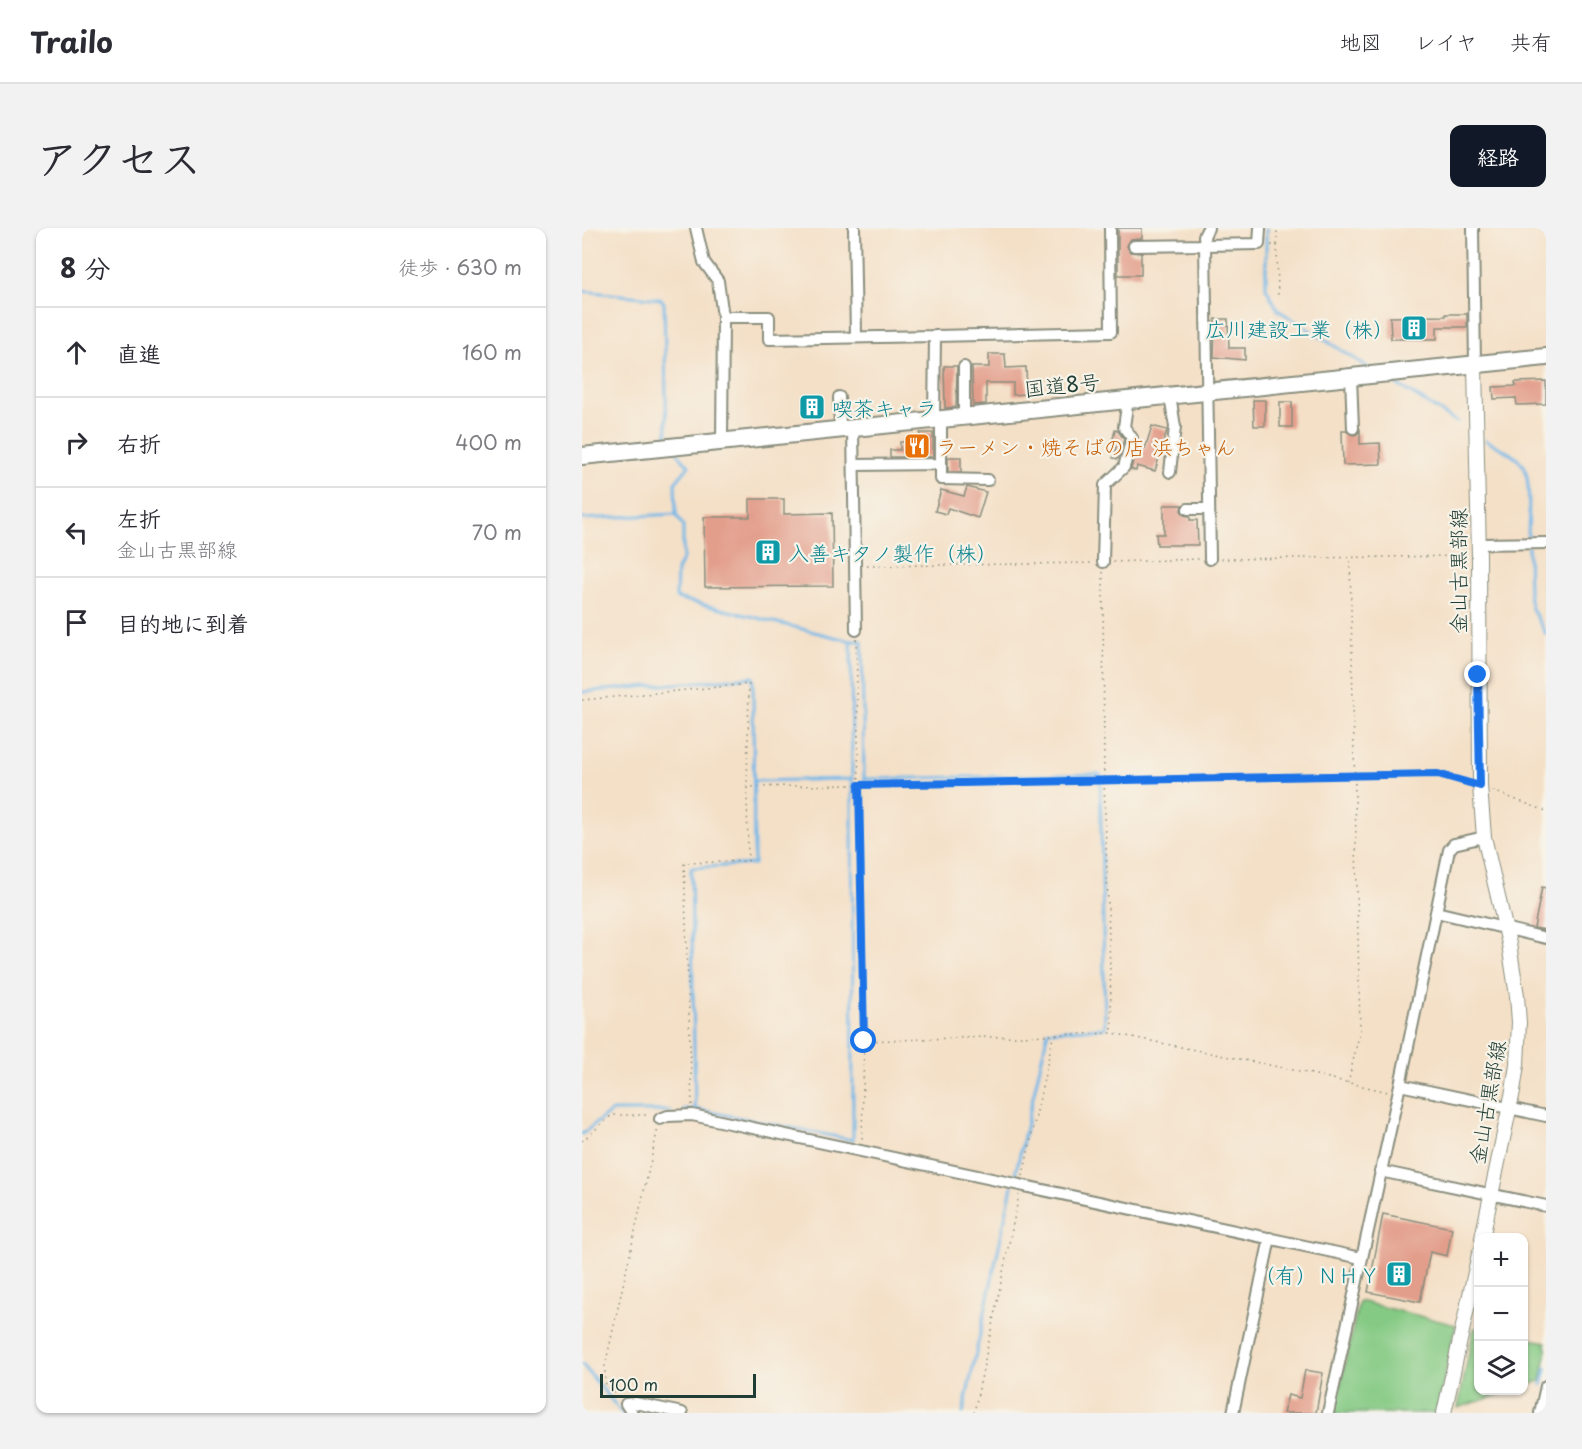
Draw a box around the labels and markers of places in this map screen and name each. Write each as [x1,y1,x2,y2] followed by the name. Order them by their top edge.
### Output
[1205,312,1394,344] place label: 広川建設工業（株）
[1399,313,1429,343] building icon: 広川建設工業（株）
[832,391,937,423] place label: 喫茶キャラ
[797,392,827,422] building icon: 喫茶キャラ
[936,430,1236,462] place label: ラーメン・焼そばの店 浜ちゃん
[902,431,932,461] restaurant icon: ラーメン・焼そばの店 浜ちゃん
[788,536,998,568] place label: 入善キタノ製作（株）
[753,537,783,567] building icon: 入善キタノ製作（株）
[1254,1258,1380,1290] place label: （有）ＮＨＹ
[1384,1259,1414,1289] building icon: （有）ＮＨＹ

